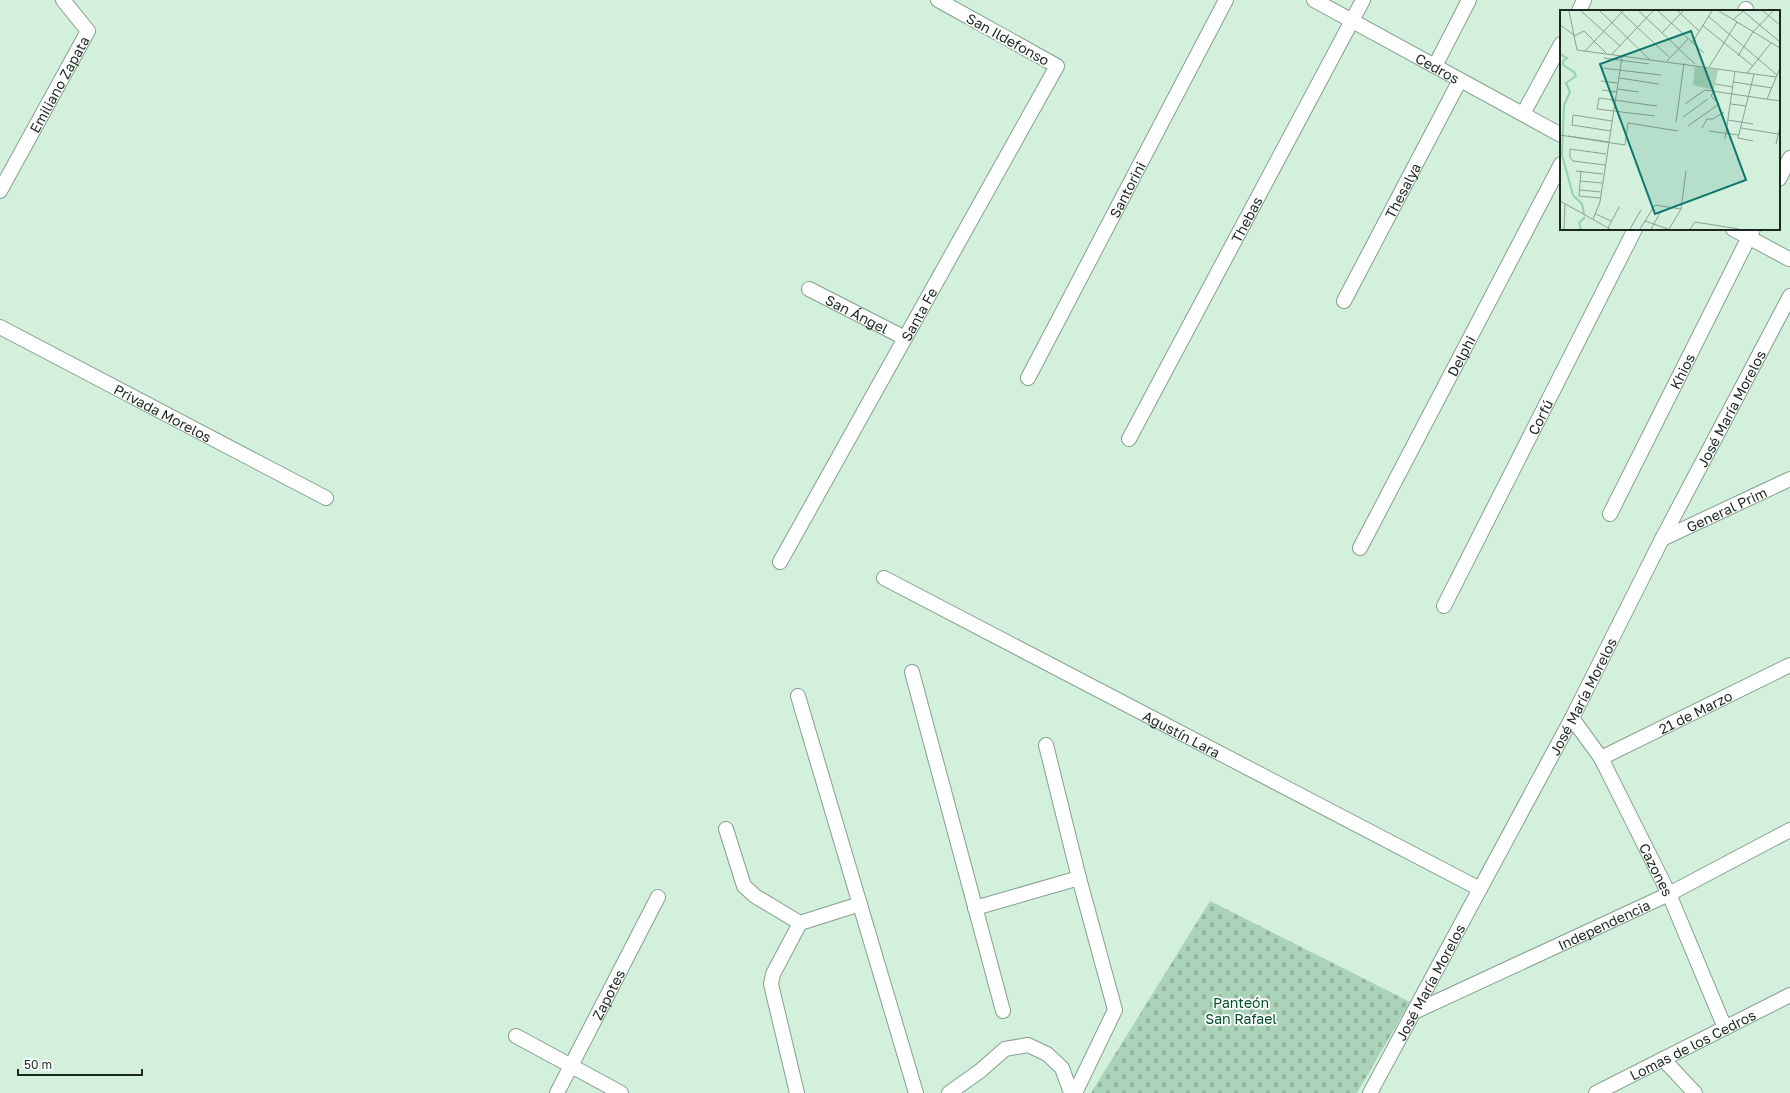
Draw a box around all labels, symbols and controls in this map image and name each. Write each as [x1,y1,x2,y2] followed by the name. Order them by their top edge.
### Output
[964,9,1052,69] street label: San Ildefonso
[1560,10,1780,230] inset map
[25,33,92,135] street label: Emiliano Zapata
[1413,49,1463,86] street label: Cedros
[1105,158,1149,220] street label: Santorini
[1381,160,1424,221] street label: Thesalya
[1227,193,1265,245] street label: Thebas
[897,284,940,344] street label: Santa Fe
[823,290,891,337] street label: San Ángel
[1443,333,1478,379] street label: Delphi
[1693,347,1769,470] street label: José María Morelos
[1666,350,1698,392] street label: Khios
[111,380,215,445] street label: Privada Morelos
[1524,396,1556,437] street label: Corfú
[1683,483,1769,535] street label: General Prim
[1545,635,1620,758] street label: José María Morelos
[1656,686,1735,737] street label: 21 de Marzo
[1140,706,1223,761] street label: Agustín Lara
[1636,840,1677,899] street label: Cazones
[1555,896,1653,953] street label: Independencia
[1391,921,1468,1043] street label: José María Morelos
[588,966,628,1022] street label: Zapotes
[1205,994,1277,1027] park label: Panteón San Rafael
[1627,1005,1758,1083] street label: Lomas de los Cedros
[18,1051,142,1077] scale bar
[24,1057,52,1072] text: 50 m

